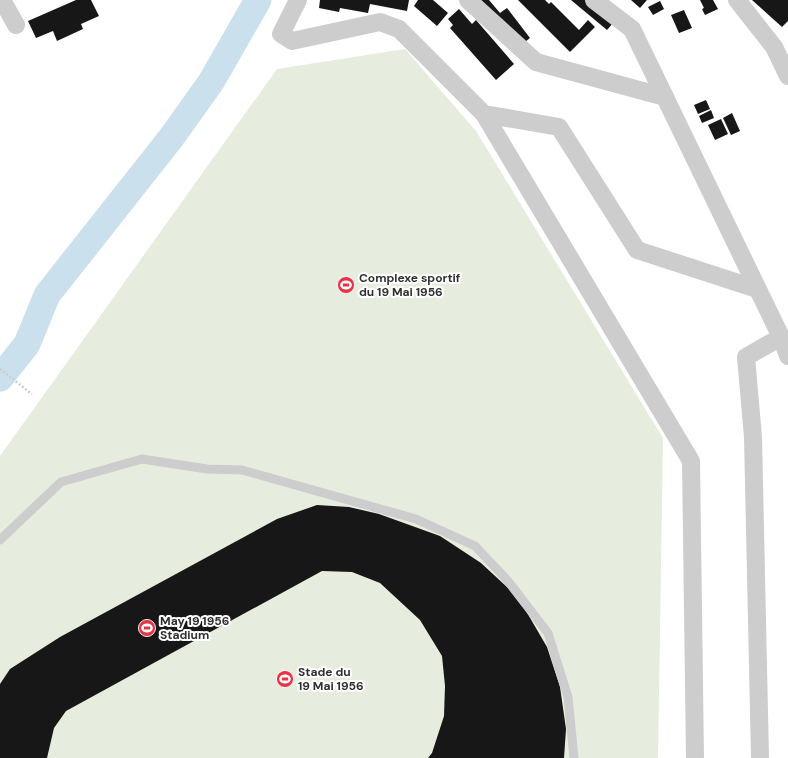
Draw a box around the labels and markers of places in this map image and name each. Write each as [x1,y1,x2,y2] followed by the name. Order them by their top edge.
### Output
[359,270,460,300] place label: Complexe sportif du 19 Mai 1956
[336,275,356,295] sports icon: Complexe sportif du 19 Mai 1956
[160,613,229,643] place label: May 19 1956 Stadium
[137,618,157,638] sports icon: May 19 1956 Stadium
[298,664,364,694] place label: Stade du 19 Mai 1956
[275,669,295,689] sports icon: Stade du 19 Mai 1956

